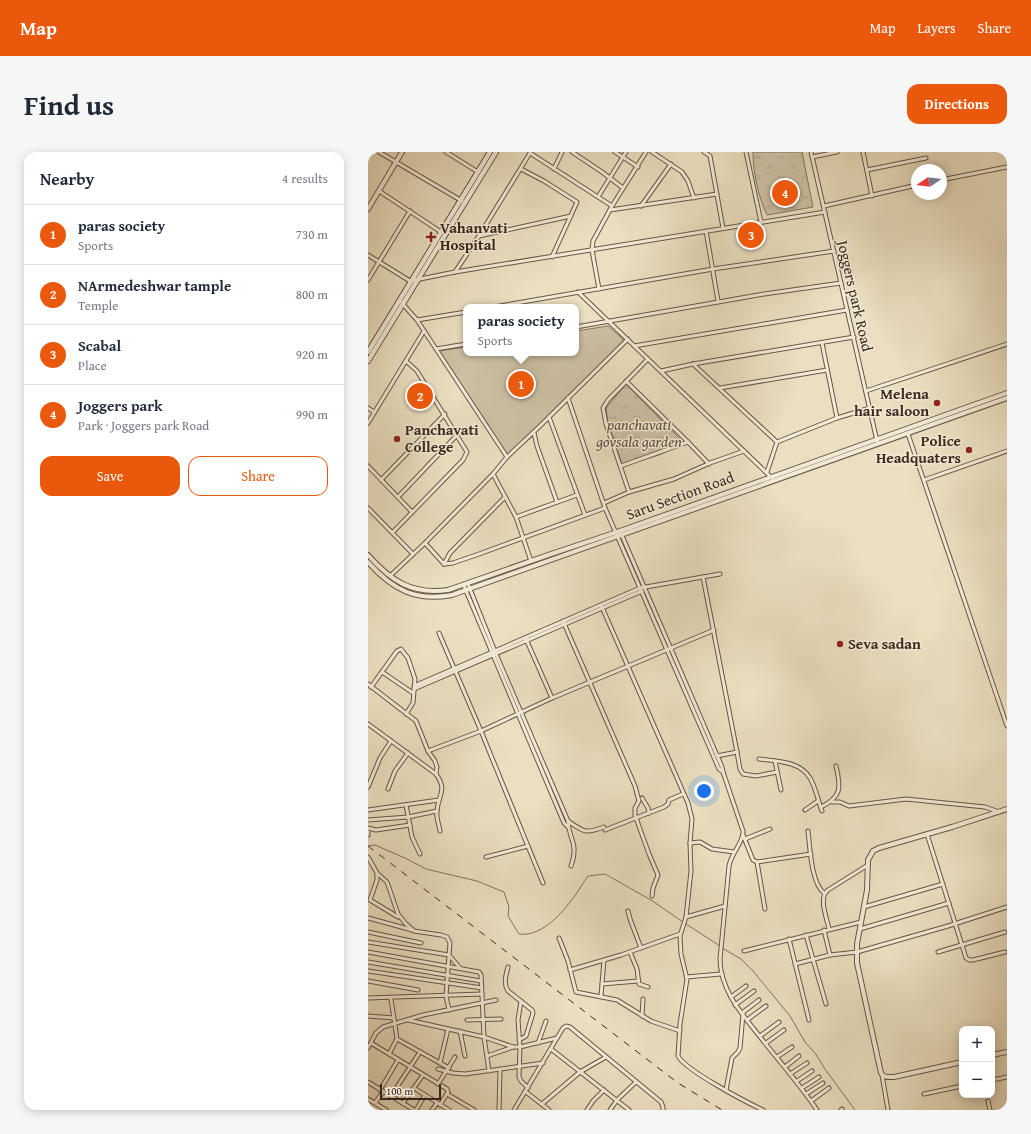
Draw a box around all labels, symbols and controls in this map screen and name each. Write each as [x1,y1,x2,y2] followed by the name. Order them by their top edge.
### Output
[20,14,57,42] text: Map
[870,18,896,38] text: Map
[918,18,956,38] text: Layers
[978,18,1011,38] text: Share
[24,84,114,125] text: Find us
[907,84,1007,124] button: Directions
[911,164,947,200] north arrow
[40,166,94,191] text: Nearby
[282,169,328,188] text: 4 results
[772,178,798,208] pin: 4
[78,215,165,236] text: paras society
[440,217,508,255] place label: Vahanvati Hospital
[738,220,764,250] pin: 3
[50,225,56,244] text: 1
[296,225,328,244] text: 730 m
[425,231,437,243] marker: Vahanvati Hospital
[78,236,113,255] text: Sports
[832,236,878,354] street label: Joggers park Road
[78,275,231,296] text: NArmedeshwar tample
[50,285,56,304] text: 2
[296,285,328,304] text: 800 m
[78,296,118,315] text: Temple
[463,304,579,356] popup
[477,310,565,331] text: paras society
[477,331,513,350] text: Sports
[78,335,121,356] text: Scabal
[50,345,56,364] text: 3
[296,345,328,364] text: 920 m
[78,356,107,375] text: Place
[508,369,534,399] pin: 1
[407,381,433,411] pin: 2
[854,383,929,421] place label: Melena hair saloon
[78,395,163,416] text: Joggers park
[932,398,942,408] marker: Melena hair saloon
[50,405,56,424] text: 4
[296,405,328,424] text: 990 m
[595,414,682,452] park label: panchavati govsala garden
[78,416,209,435] text: Park · Joggers park Road
[405,419,479,457] place label: Panchavati College
[876,430,961,468] place label: Police Headquaters
[392,434,402,444] marker: Panchavati College
[964,445,974,455] marker: Police Headquaters
[40,456,180,496] button: Save
[188,456,328,496] button: Share
[623,466,737,525] street label: Saru Section Road
[848,633,921,654] place label: Seva sadan
[835,639,845,649] marker: Seva sadan
[694,781,714,801] your location
[959,1026,995,1098] map controls
[959,1026,995,1062] button: +
[959,1062,995,1098] button: −
[380,1082,441,1101] scale bar
[386,1083,413,1099] text: 100 m

